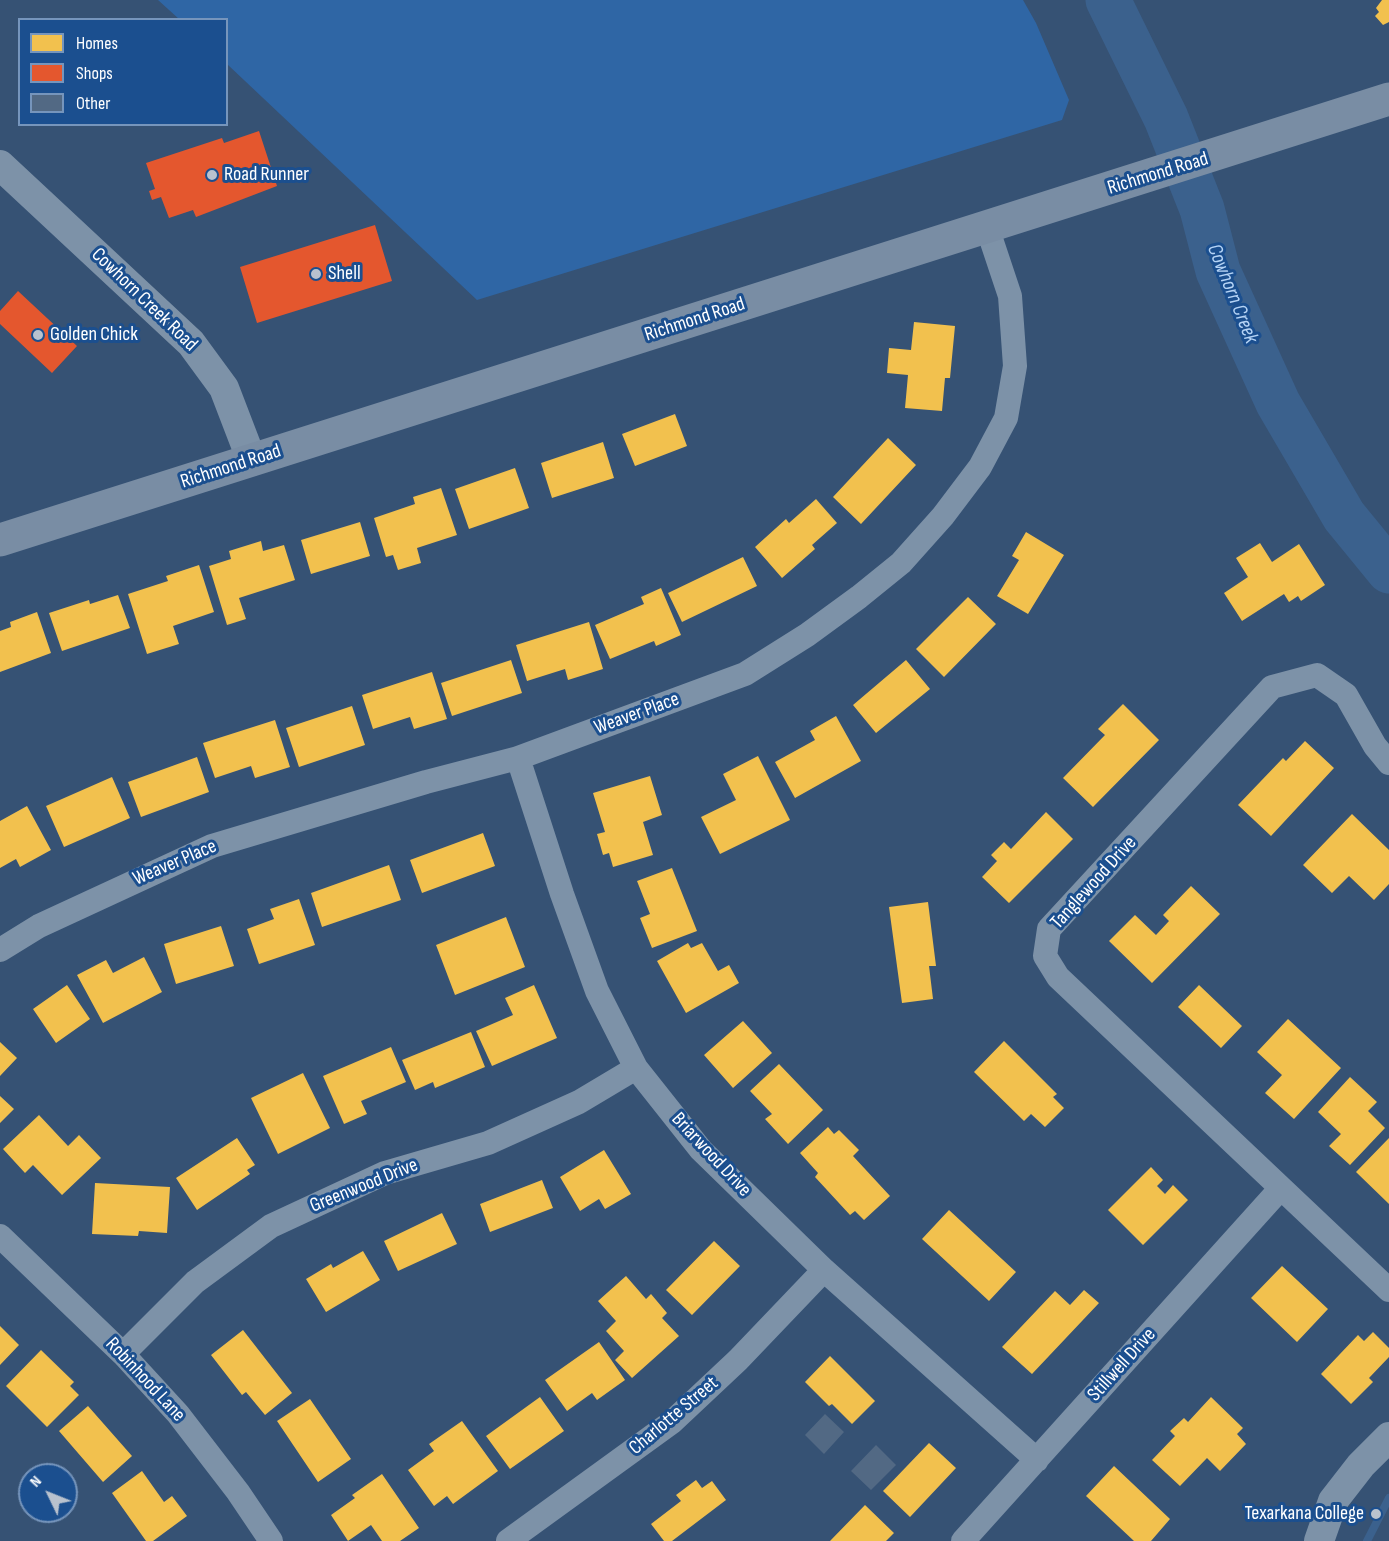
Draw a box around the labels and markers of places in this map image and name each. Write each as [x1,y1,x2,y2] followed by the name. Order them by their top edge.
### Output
[224,163,309,187] place label: Road Runner
[205,168,219,182] marker: Road Runner
[328,262,361,286] place label: Shell
[309,267,323,281] marker: Shell
[50,323,138,347] place label: Golden Chick
[31,328,45,342] marker: Golden Chick
[1245,1502,1364,1526] place label: Texarkana College
[1369,1507,1383,1521] marker: Texarkana College

